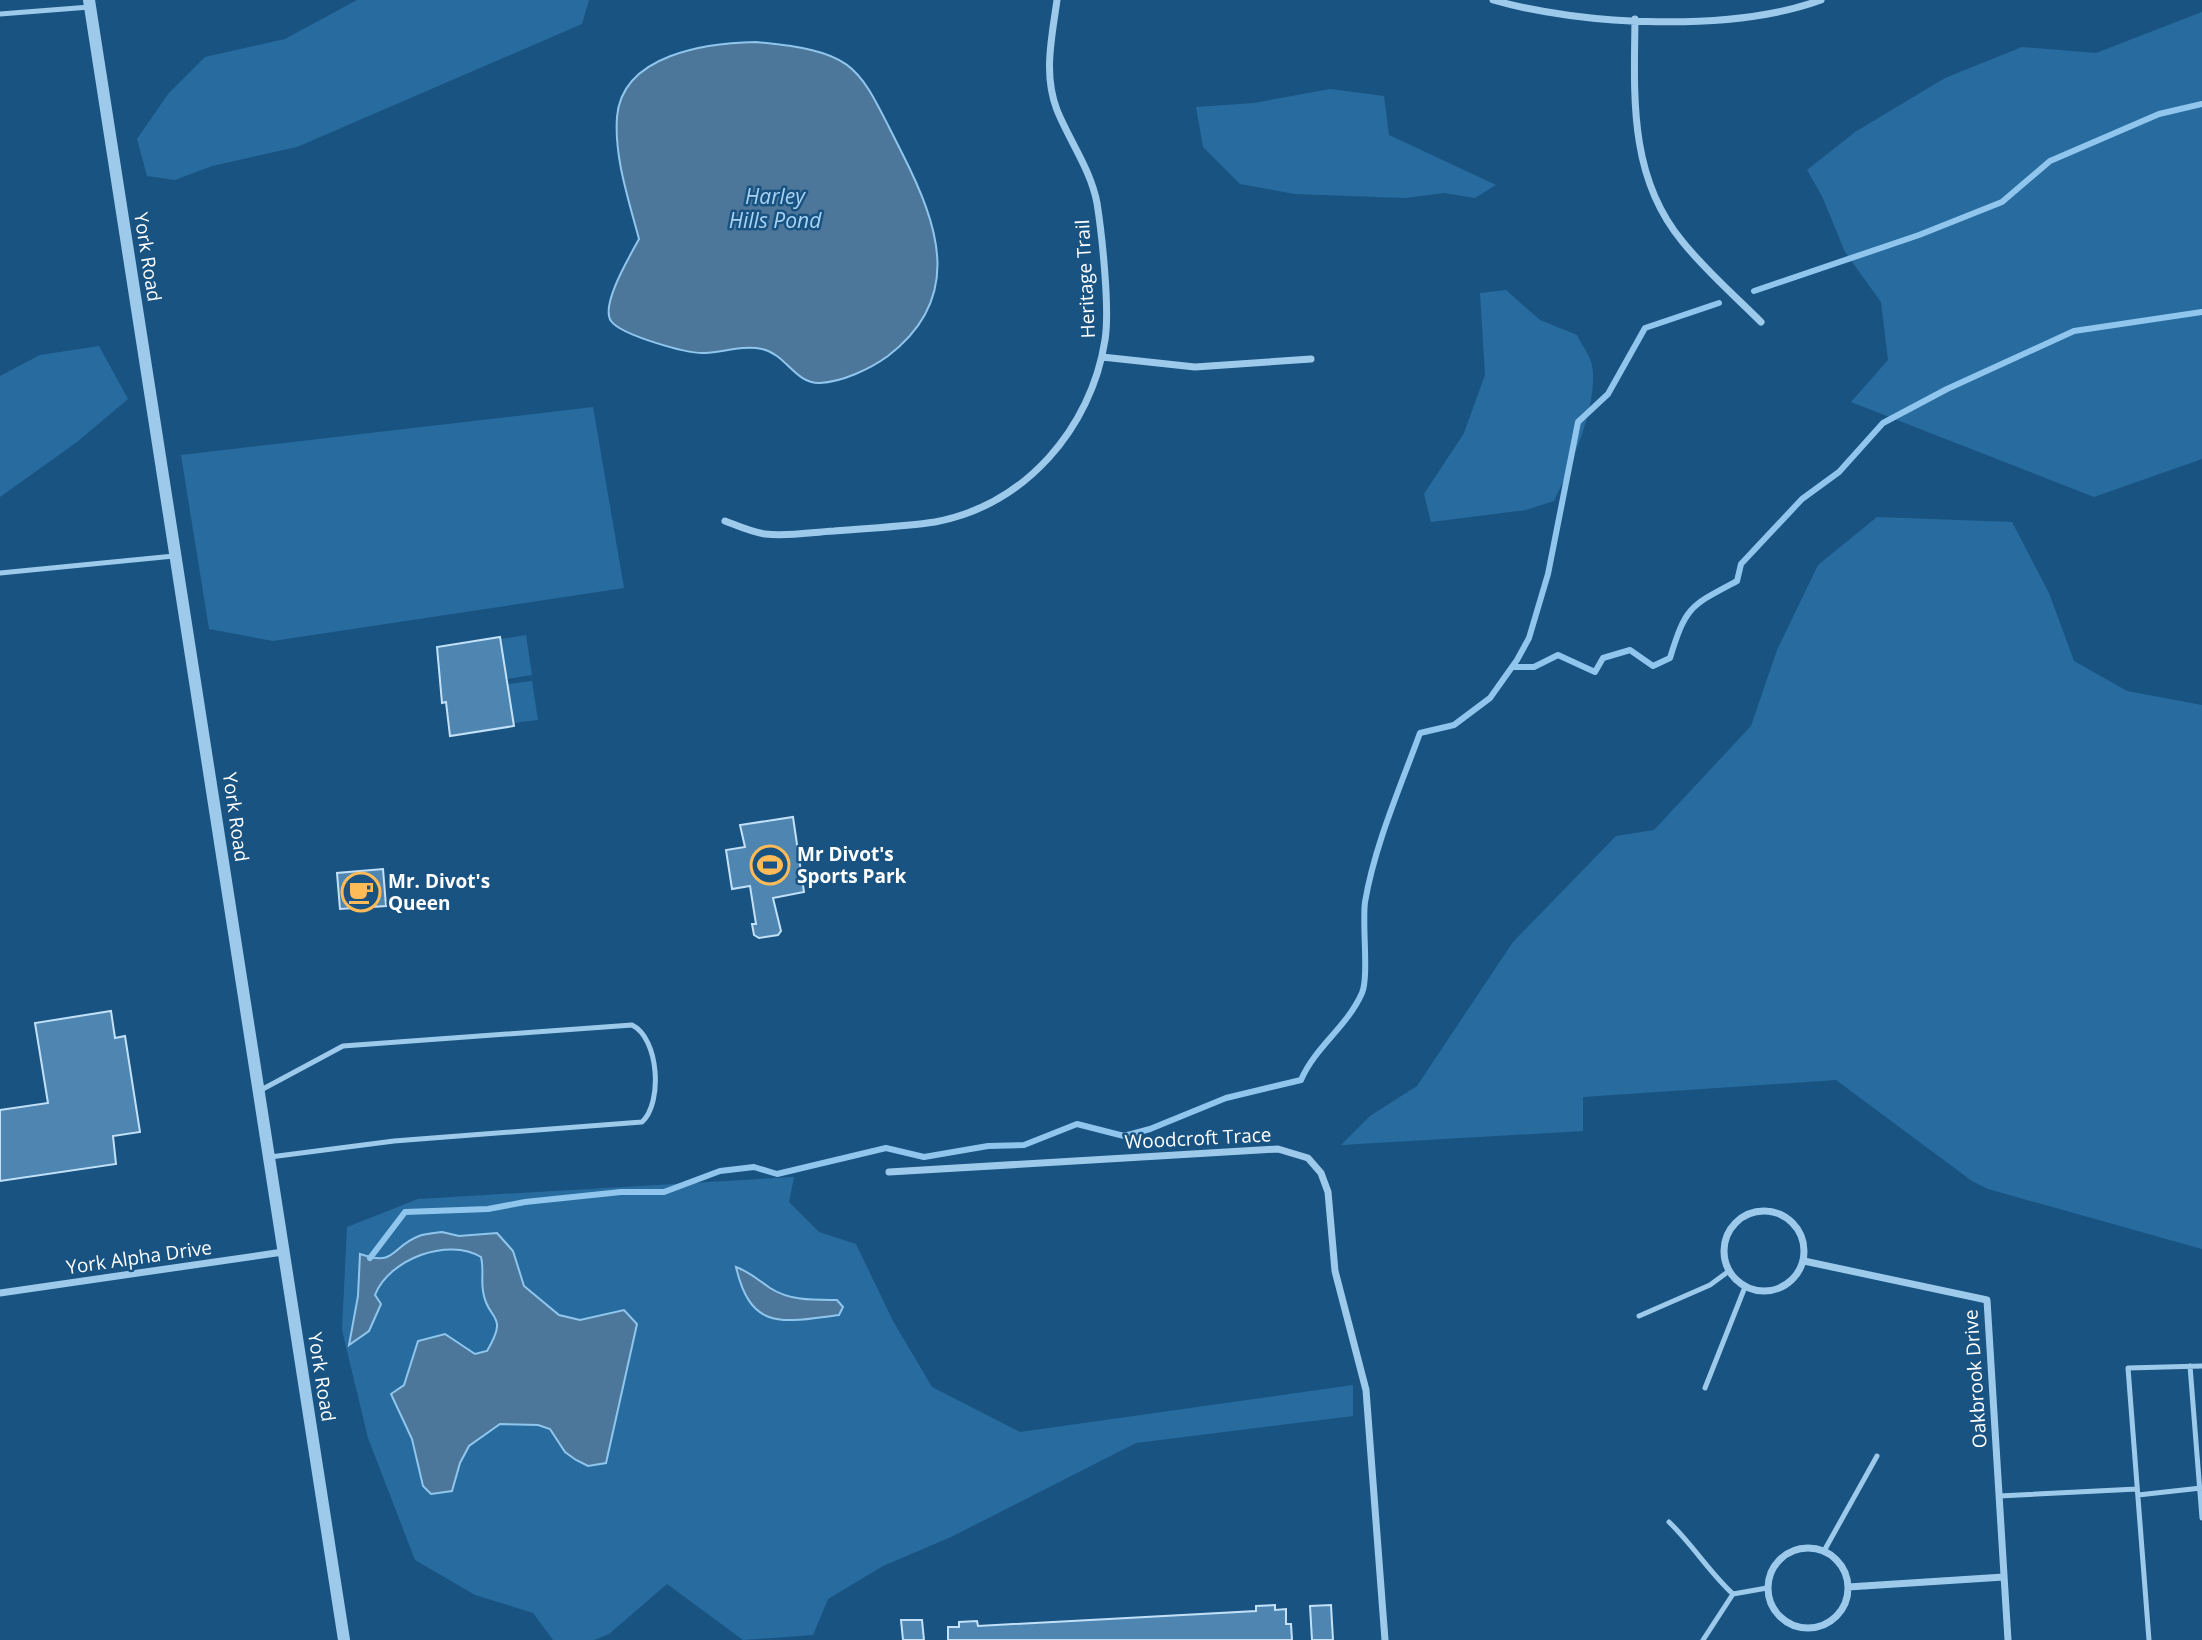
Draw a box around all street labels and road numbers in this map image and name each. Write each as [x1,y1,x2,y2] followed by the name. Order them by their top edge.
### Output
[128,210,168,304] street label: York Road
[1069,219,1101,339] street label: Heritage Trail
[217,771,255,863] street label: York Road
[1124,1121,1272,1155] street label: Woodcroft Trace
[64,1234,214,1280] street label: York Alpha Drive
[1957,1309,1993,1449] street label: Oakbrook Drive
[302,1330,342,1424] street label: York Road

